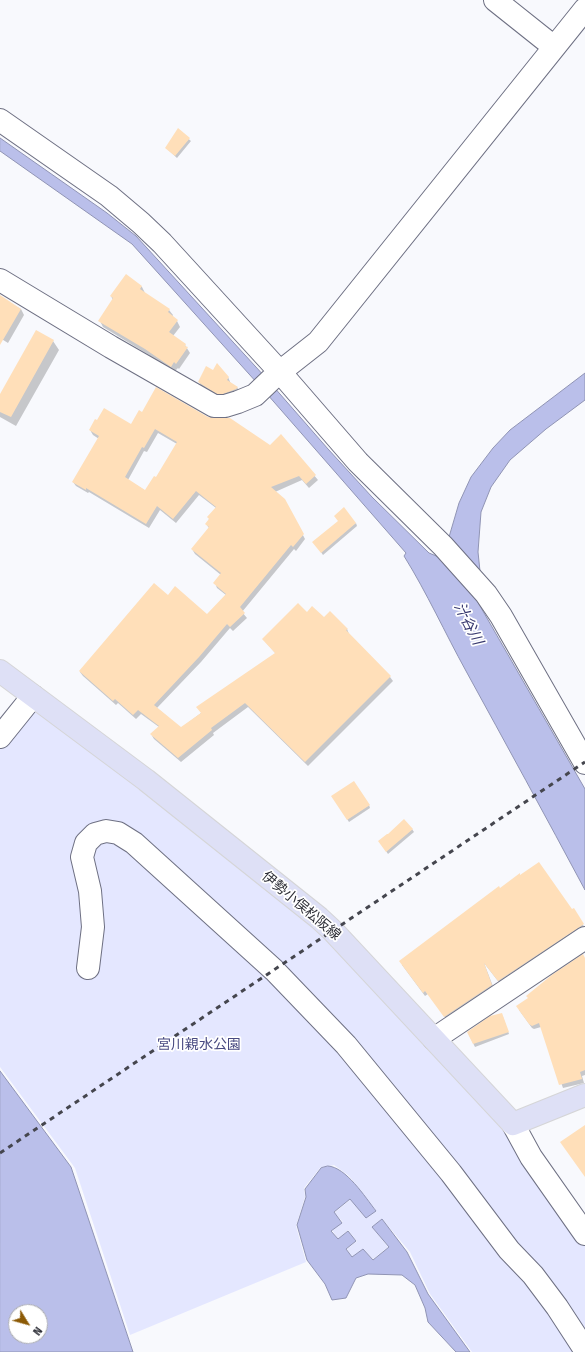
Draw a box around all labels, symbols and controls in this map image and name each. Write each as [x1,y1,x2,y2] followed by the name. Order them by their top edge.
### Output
[450,600,486,648] water label: 汁谷川
[258,868,344,944] street label: 伊勢小俣松阪線
[157,1037,241,1053] park label: 宮川親水公園
[8,1304,48,1344] north arrow
[30,1324,45,1338] text: N

